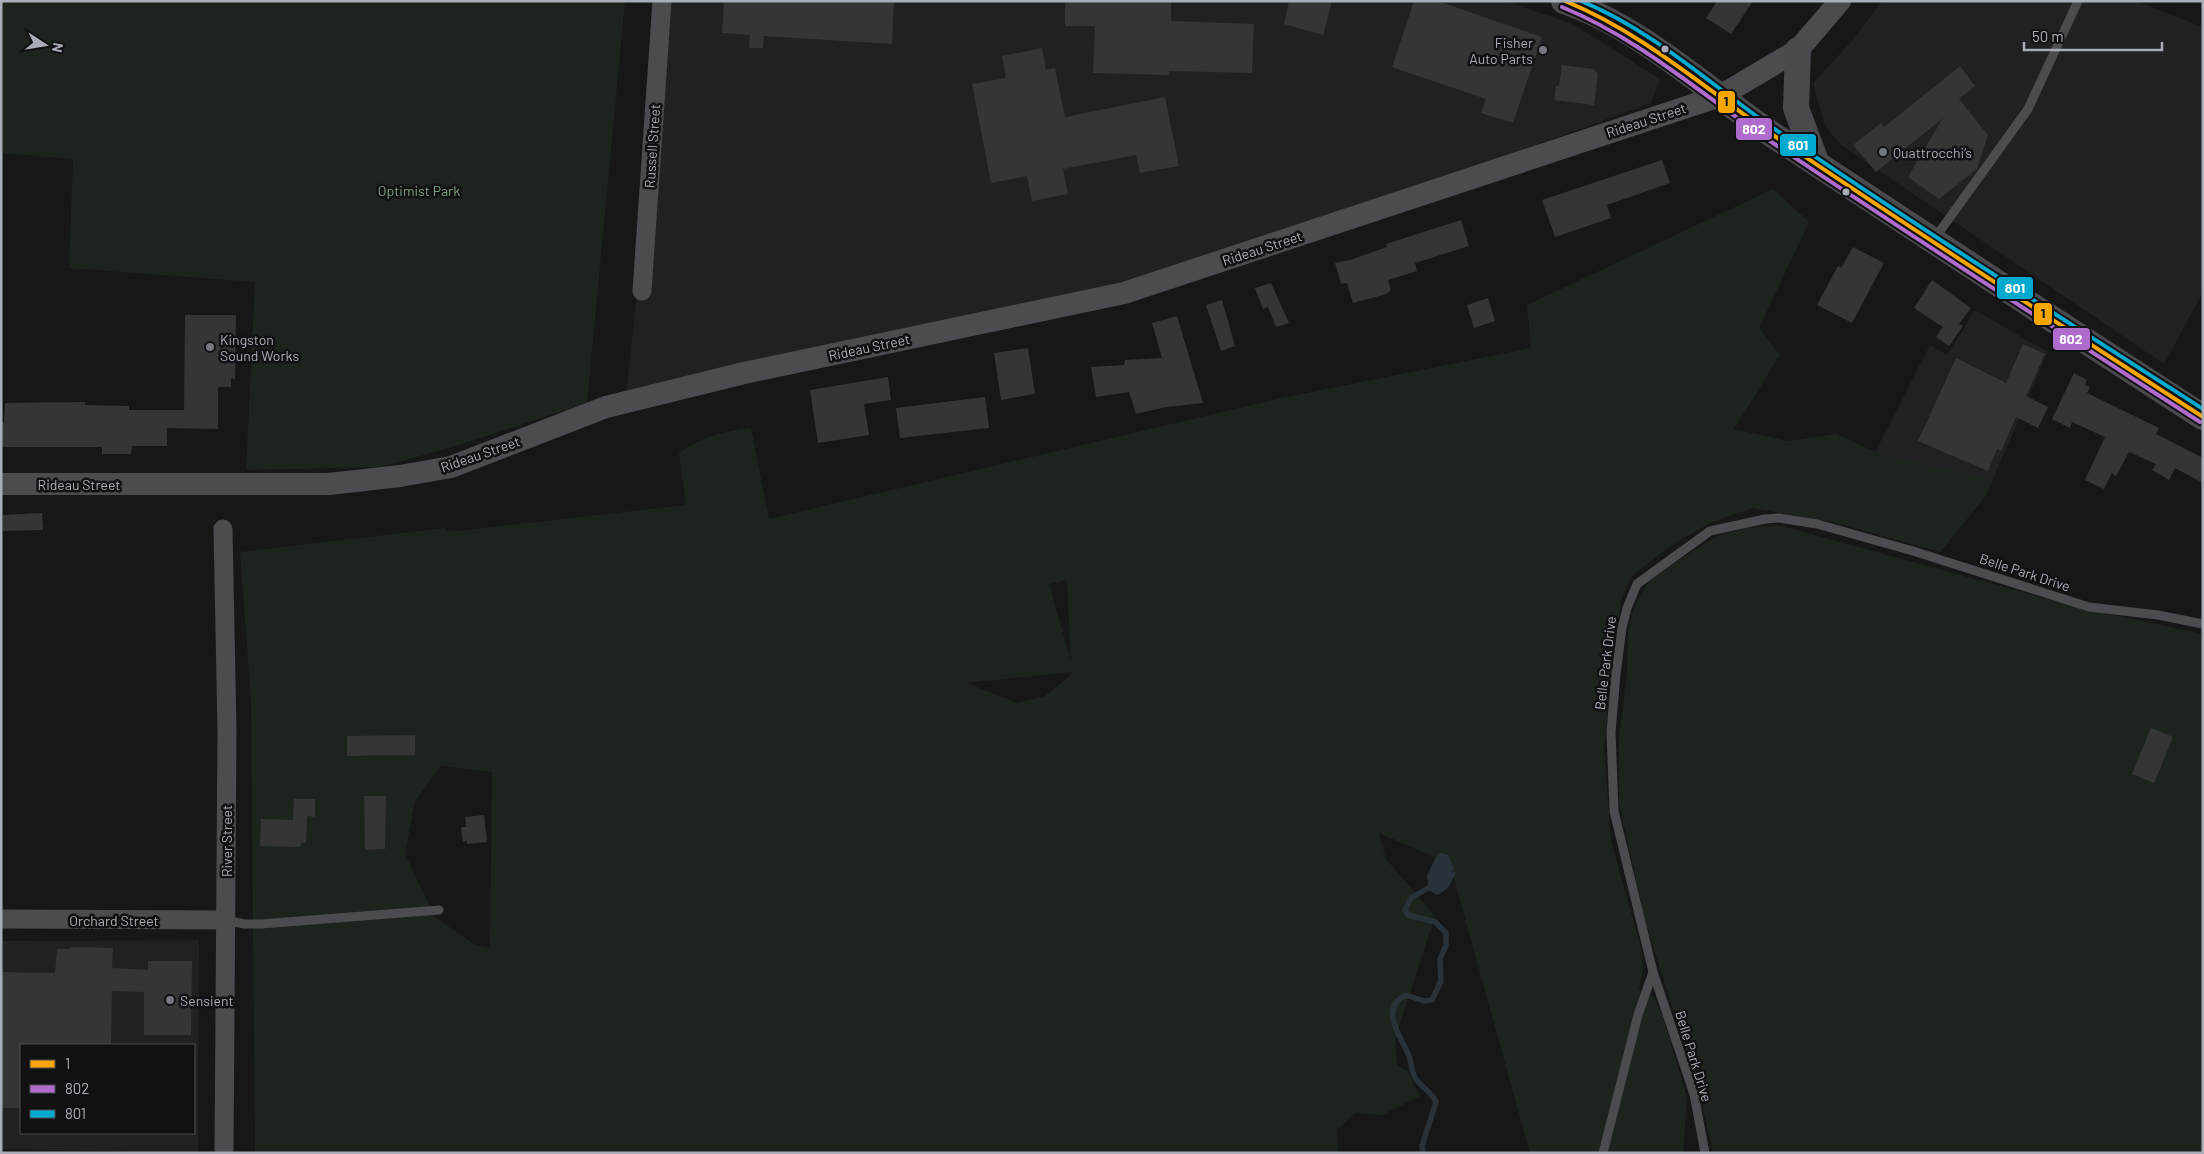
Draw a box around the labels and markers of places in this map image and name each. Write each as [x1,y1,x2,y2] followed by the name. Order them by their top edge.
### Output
[1469,34,1533,67] place label: Fisher Auto Parts
[1537,44,1549,56] marker: Fisher Auto Parts
[1660,44,1670,54] unlabelled marker
[1893,144,1972,161] place label: Quattrocchi’s
[1877,146,1889,158] marker: Quattrocchi’s
[1841,187,1851,197] unlabelled marker
[220,331,299,364] place label: Kingston Sound Works
[204,341,216,353] marker: Kingston Sound Works
[180,992,234,1009] place label: Sensient
[164,994,176,1006] marker: Sensient

